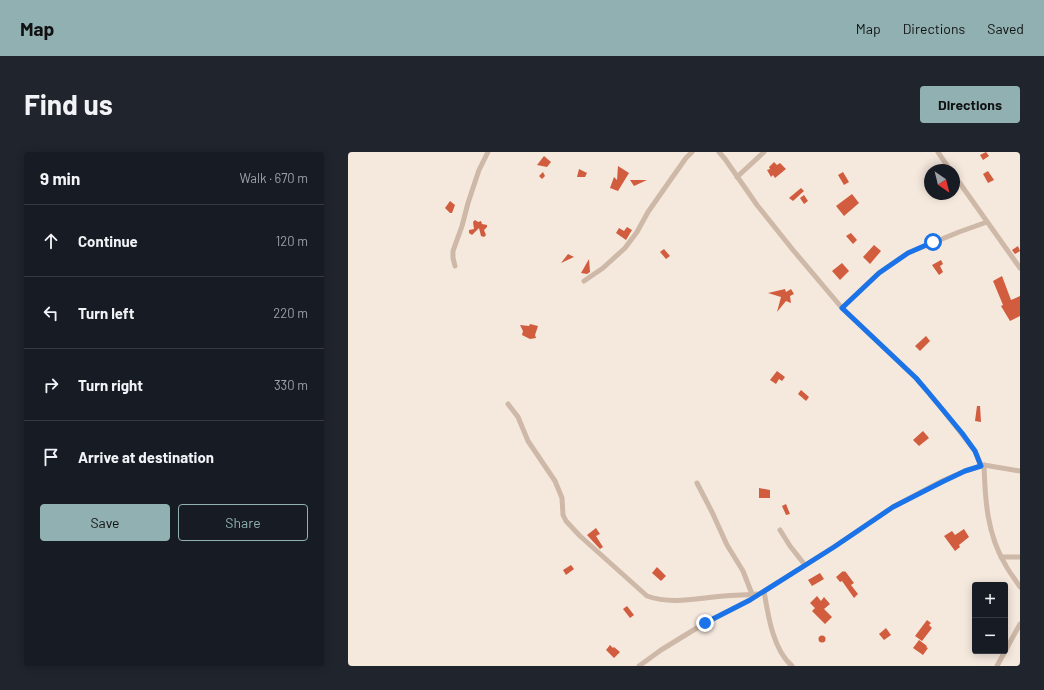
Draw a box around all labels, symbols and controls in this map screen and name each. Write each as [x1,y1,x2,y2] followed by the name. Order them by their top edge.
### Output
[20,17,54,40] text: Map
[856,20,881,37] text: Map
[903,20,965,37] text: Directions
[987,20,1024,37] text: Saved
[920,86,1020,123] button: Directions
[24,87,113,121] text: Find us
[924,164,960,200] north arrow
[40,168,80,188] text: 9 min
[240,170,308,186] text: Walk · 670 m
[40,230,62,252] icon: ahead
[78,232,138,250] text: Continue
[276,233,308,249] text: 120 m
[924,233,942,251] route start
[40,302,62,324] icon: left
[78,304,134,322] text: Turn left
[273,305,308,321] text: 220 m
[40,374,62,396] icon: right
[78,376,143,394] text: Turn right
[274,377,308,393] text: 330 m
[40,446,62,468] icon: arrive
[78,448,214,466] text: Arrive at destination
[40,504,170,541] button: Save
[178,504,308,541] button: Share
[972,582,1008,654] map controls
[972,582,1008,618] button: +
[696,614,714,632] route end
[972,618,1008,654] button: −

